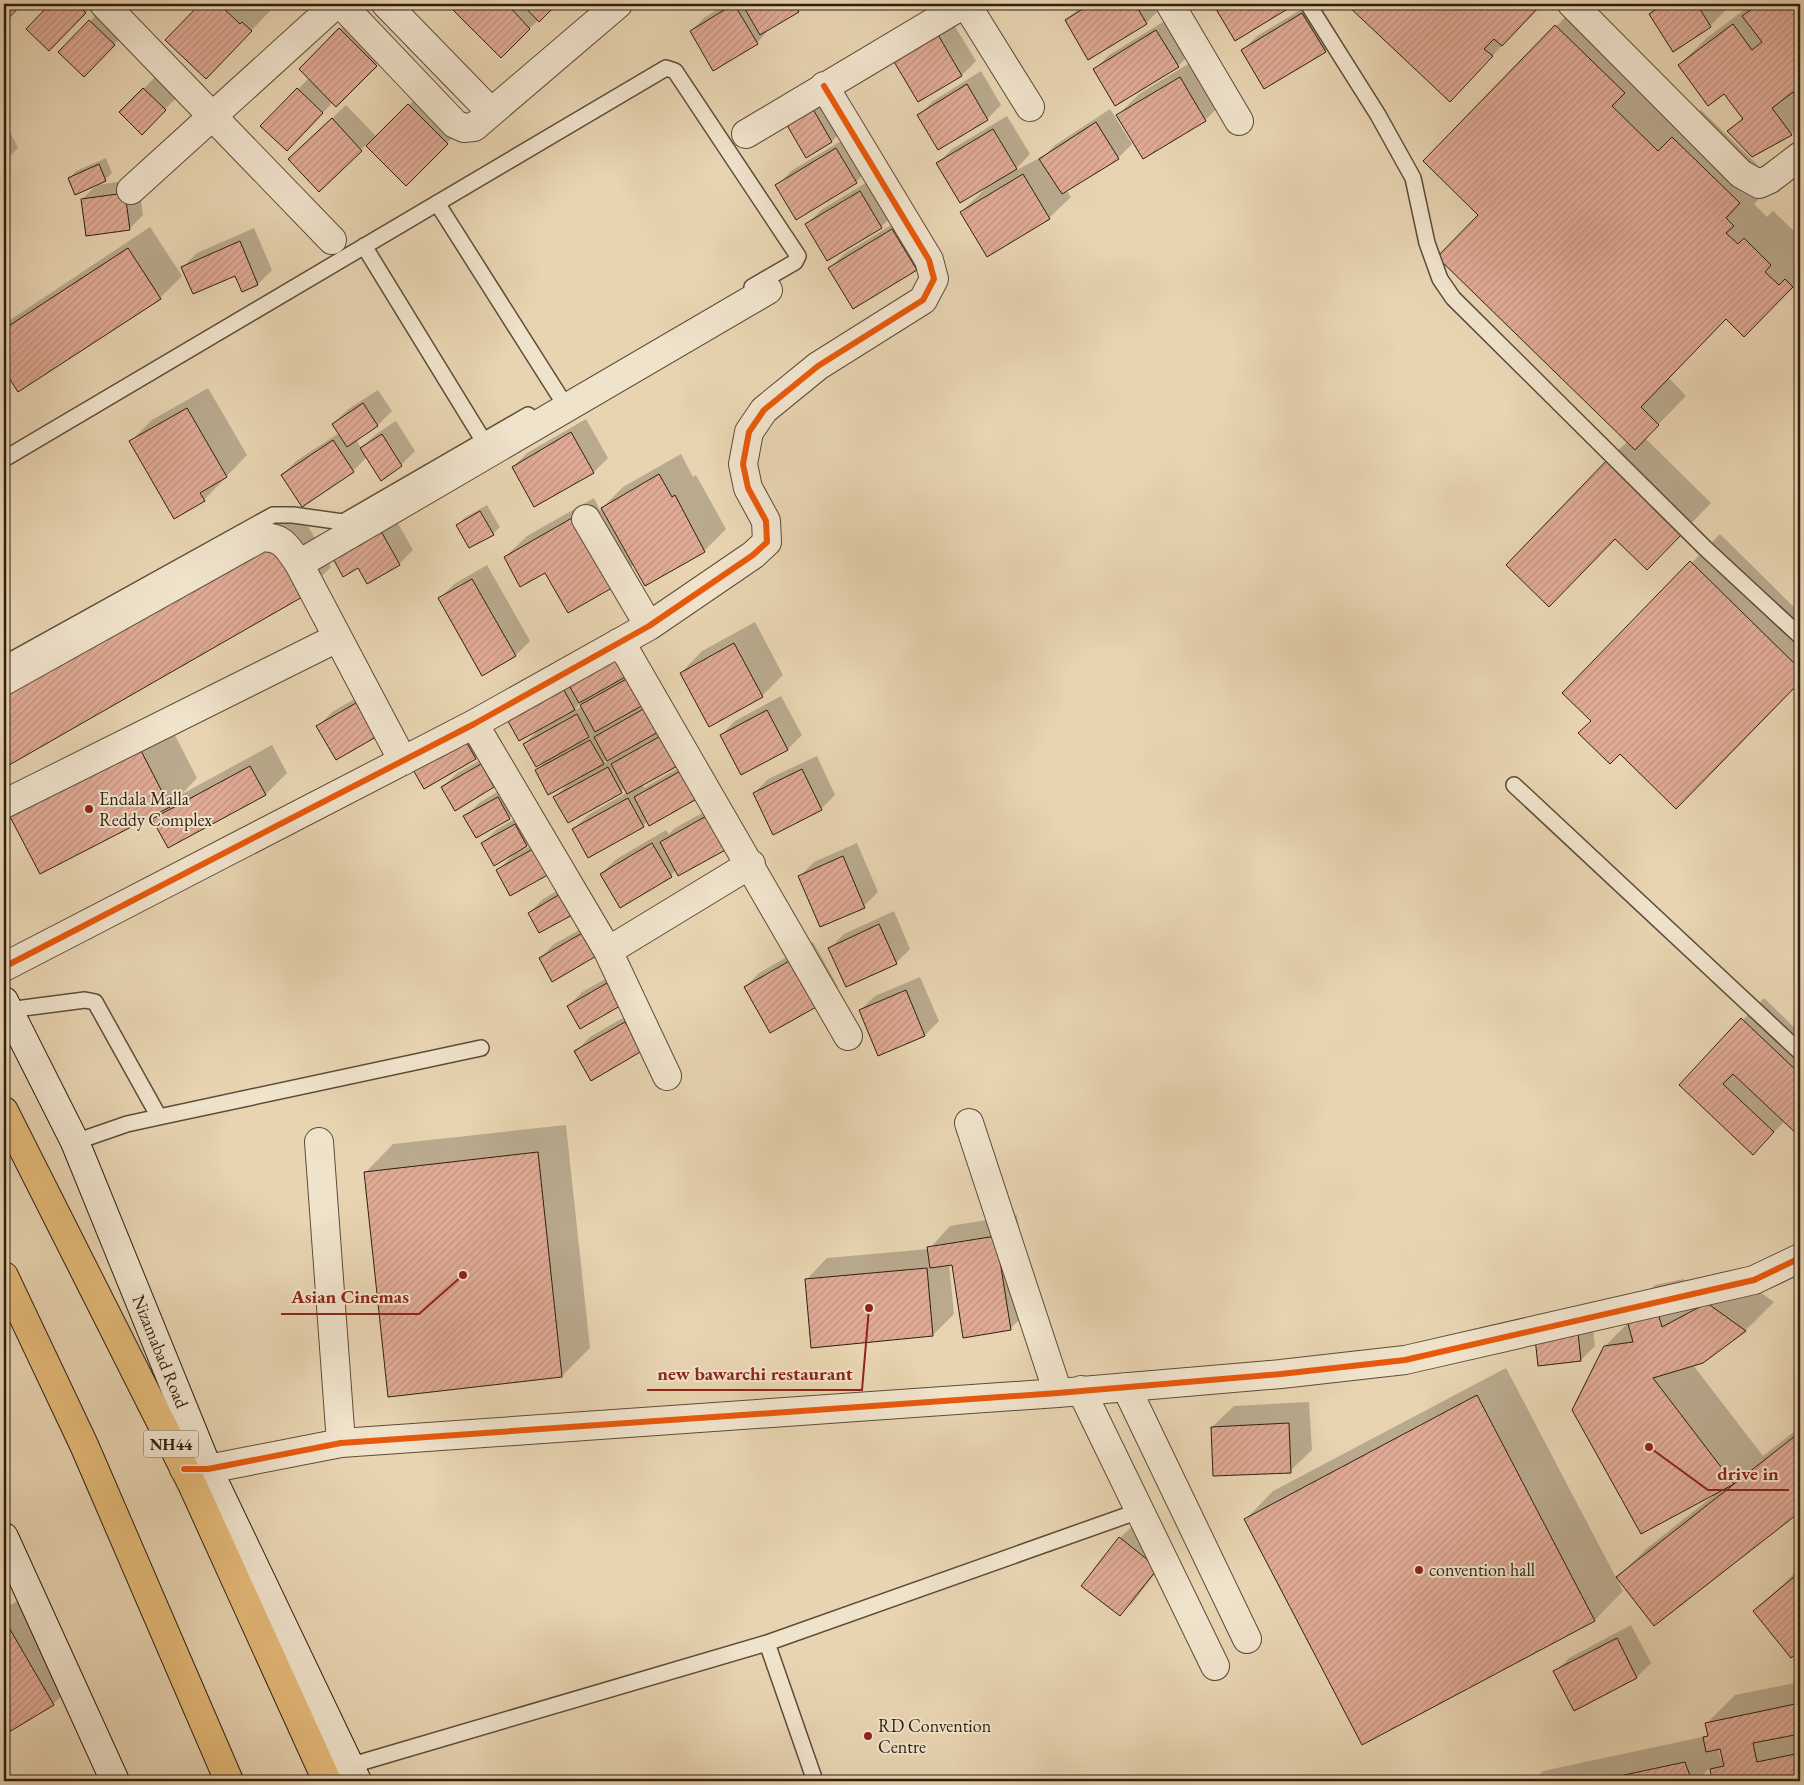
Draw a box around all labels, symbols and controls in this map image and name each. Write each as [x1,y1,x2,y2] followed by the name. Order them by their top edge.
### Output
[99,787,212,831] place label: Endala Malla Reddy Complex
[83,803,95,815] marker: Endala Malla Reddy Complex
[281,1280,419,1314] callout: Asian Cinemas
[290,1284,409,1309] text: Asian Cinemas
[127,1291,194,1412] street label: Nizamabad Road
[647,1356,862,1390] callout: new bawarchi restaurant
[657,1361,853,1386] text: new bawarchi restaurant
[144,1430,198,1458] road number: NH44
[1708,1456,1789,1490] callout: drive in
[1717,1461,1779,1486] text: drive in
[1429,1558,1535,1581] place label: convention hall
[1413,1564,1425,1576] marker: convention hall
[878,1714,992,1758] place label: RD Convention Centre
[862,1730,874,1742] marker: RD Convention Centre

